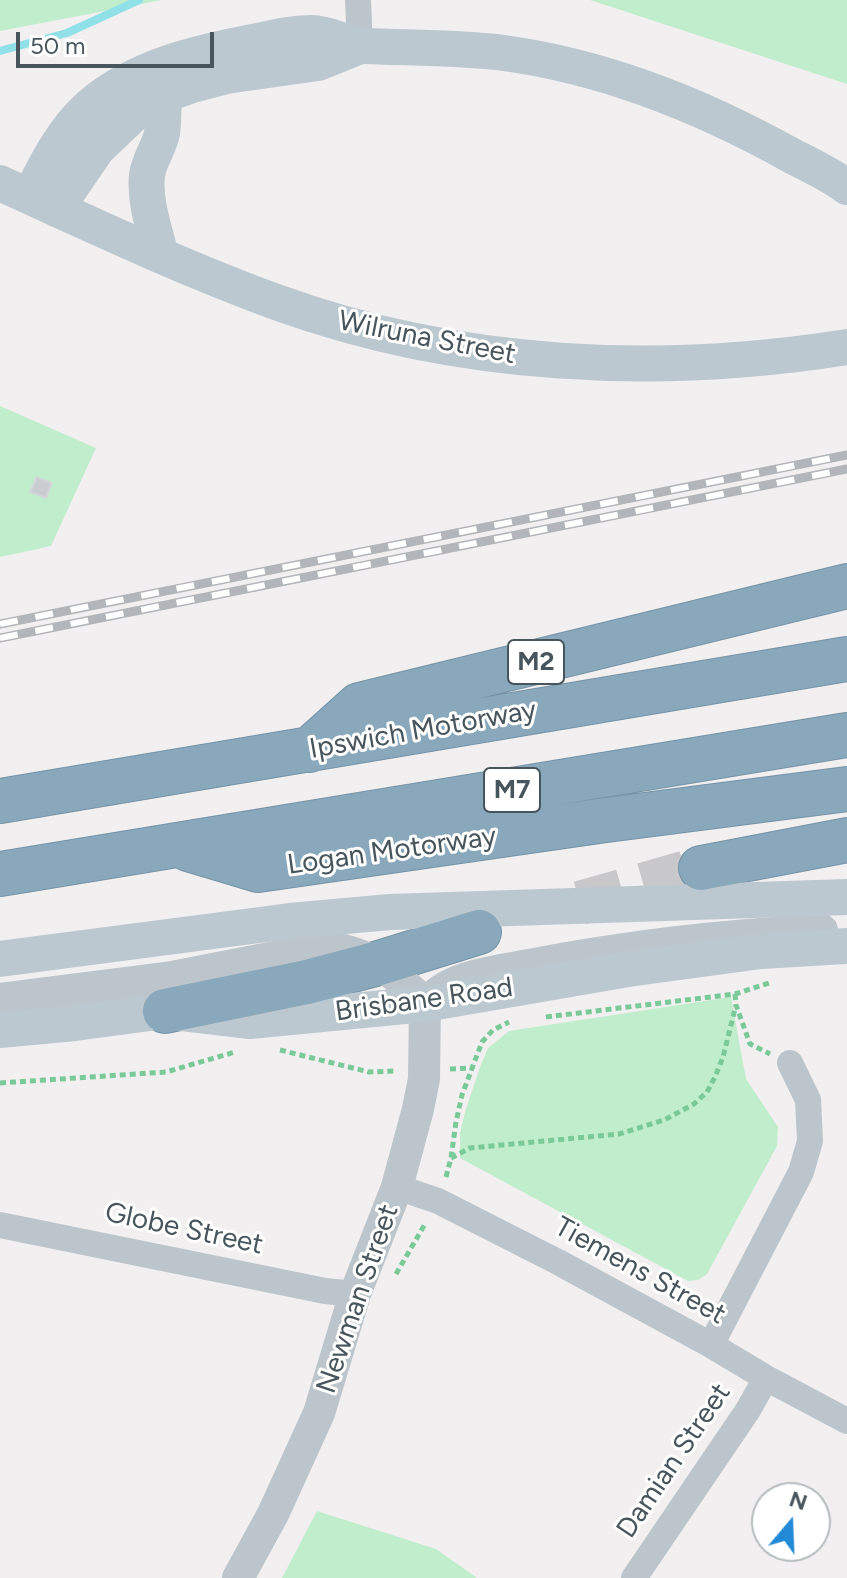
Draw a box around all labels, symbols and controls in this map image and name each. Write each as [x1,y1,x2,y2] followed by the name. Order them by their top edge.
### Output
[20,16,218,66] scale bar
[30,31,86,60] text: 50 m
[336,304,518,372] street label: Wilruna Street
[508,640,564,684] road number: M2
[307,693,539,767] street label: Ipswich Motorway
[484,768,540,812] road number: M7
[285,820,499,882] street label: Logan Motorway
[333,971,515,1029] street label: Brisbane Road
[102,1196,266,1262] street label: Globe Street
[310,1200,406,1398] street label: Newman Street
[549,1210,731,1332] street label: Tiemens Street
[610,1377,738,1545] street label: Damian Street
[751,1482,831,1562] north arrow
[786,1485,811,1516] text: N

